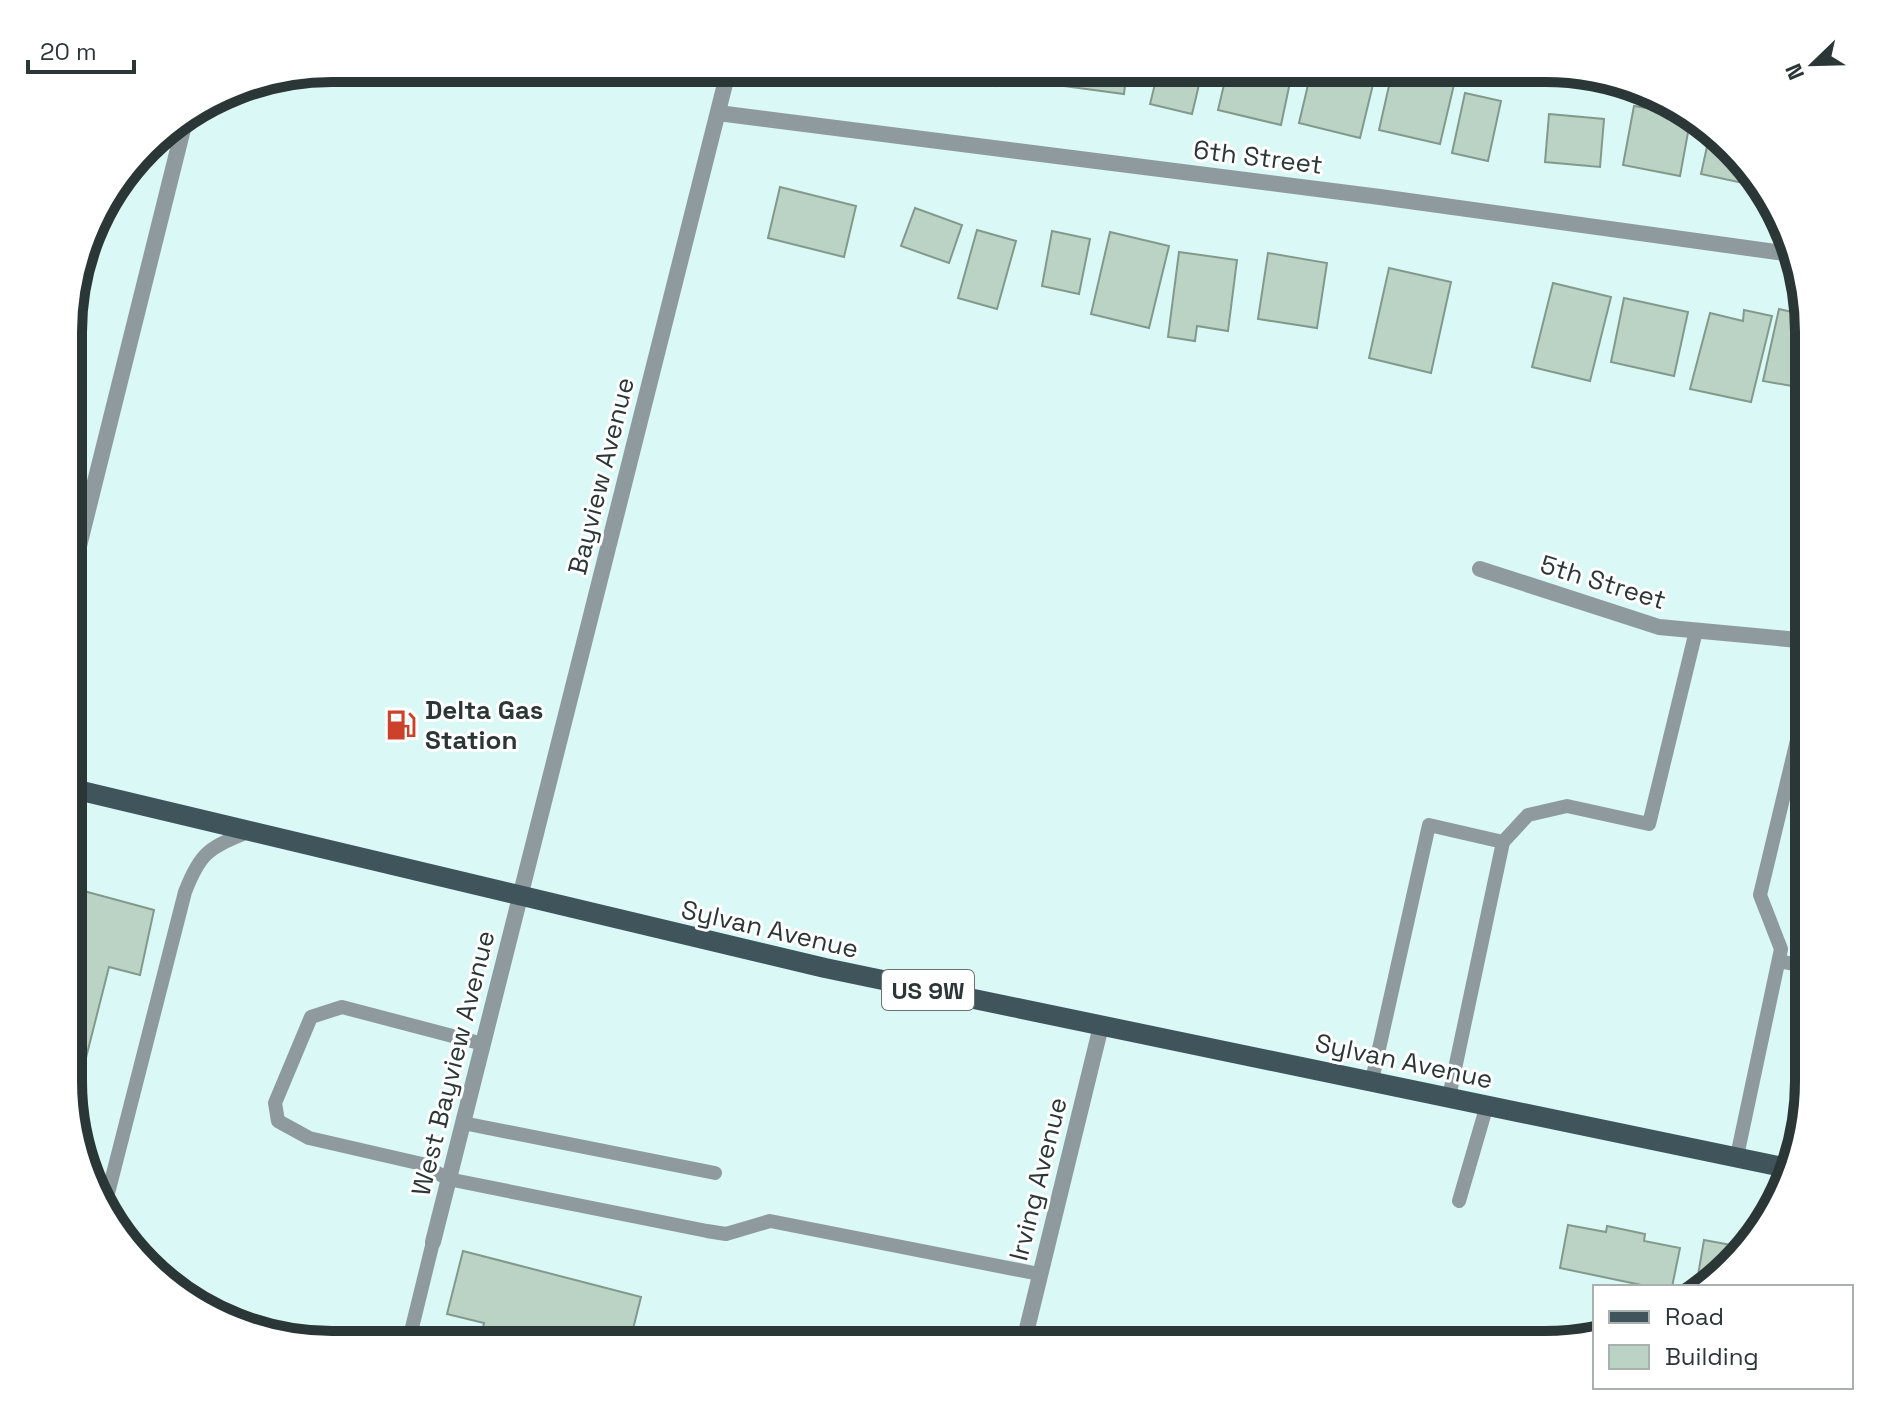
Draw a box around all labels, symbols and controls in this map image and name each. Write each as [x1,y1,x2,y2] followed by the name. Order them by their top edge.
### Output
[28,24,134,74] scale bar
[1773,24,1853,104] north arrow
[40,36,97,67] text: 20 m
[1779,60,1810,84] text: N
[1191,132,1325,182] street label: 6th Street
[560,374,642,578] street label: Bayview Avenue
[1536,547,1670,617] street label: 5th Street
[425,693,543,757] place label: Delta Gas Station
[384,708,418,742] fuel station icon: Delta Gas Station
[678,892,862,966] street label: Sylvan Avenue
[404,927,502,1199] street label: West Bayview Avenue
[882,970,974,1010] road number: US 9W
[1312,1026,1496,1096] street label: Sylvan Avenue
[1001,1094,1075,1264] street label: Irving Avenue
[1593,1285,1853,1389] legend
[1665,1301,1724,1332] text: Road
[1665,1341,1759,1372] text: Building

